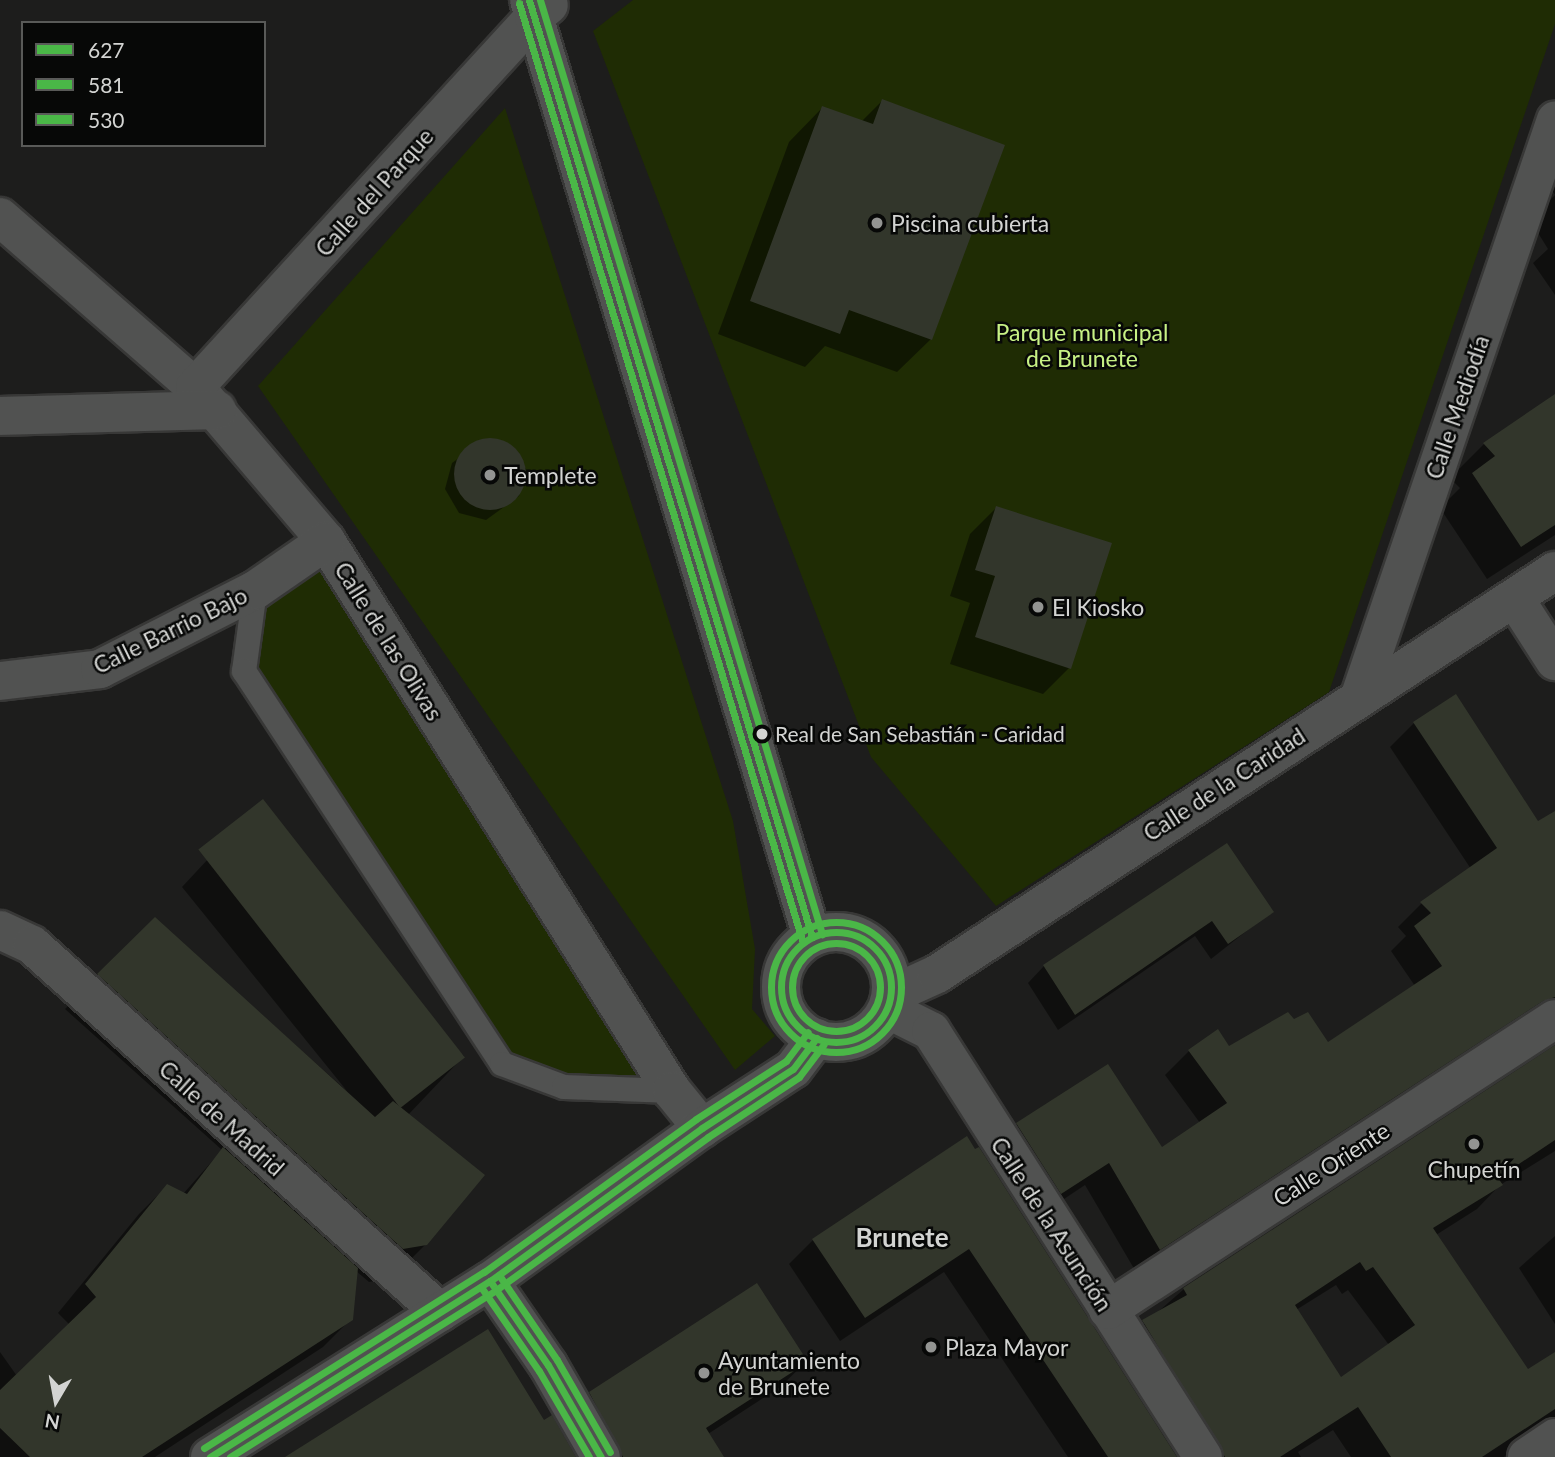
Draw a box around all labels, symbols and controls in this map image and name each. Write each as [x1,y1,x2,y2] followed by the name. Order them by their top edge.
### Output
[21,21,266,147] legend
[88,37,125,62] text: 627
[88,72,125,97] text: 581
[88,107,125,132] text: 530
[309,122,439,262] street label: Calle del Parque
[891,209,1049,237] place label: Piscina cubierta
[869,215,885,231] marker: Piscina cubierta
[996,318,1168,372] park label: Parque municipal de Brunete
[1420,332,1494,482] street label: Calle Mediodía
[504,461,597,489] place label: Templete
[482,467,498,483] marker: Templete
[329,557,449,725] street label: Calle de las Olivas
[89,581,251,679] street label: Calle Barrio Bajo
[1052,593,1144,621] place label: El Kiosko
[1030,599,1046,615] marker: El Kiosko
[775,721,1065,747] place label: Real de San Sebastián - Caridad
[1138,721,1310,847] street label: Calle de la Caridad
[755,727,769,741] marker: Real de San Sebastián - Caridad
[154,1055,290,1181] street label: Calle de Madrid
[1268,1116,1394,1212] street label: Calle Oriente
[985,1131,1119,1317] street label: Calle de la Asunción
[1466,1136,1482,1152] marker: Chupetín
[1428,1155,1520,1183] place label: Chupetín
[855,1222,949,1254] district label: Brunete
[945,1333,1068,1361] place label: Plaza Mayor
[923,1339,939,1355] marker: Plaza Mayor
[718,1346,860,1400] place label: Ayuntamiento de Brunete
[696,1365,712,1381] marker: Ayuntamiento de Brunete
[21,1366,91,1436] north arrow
[43,1410,61,1435] text: N

